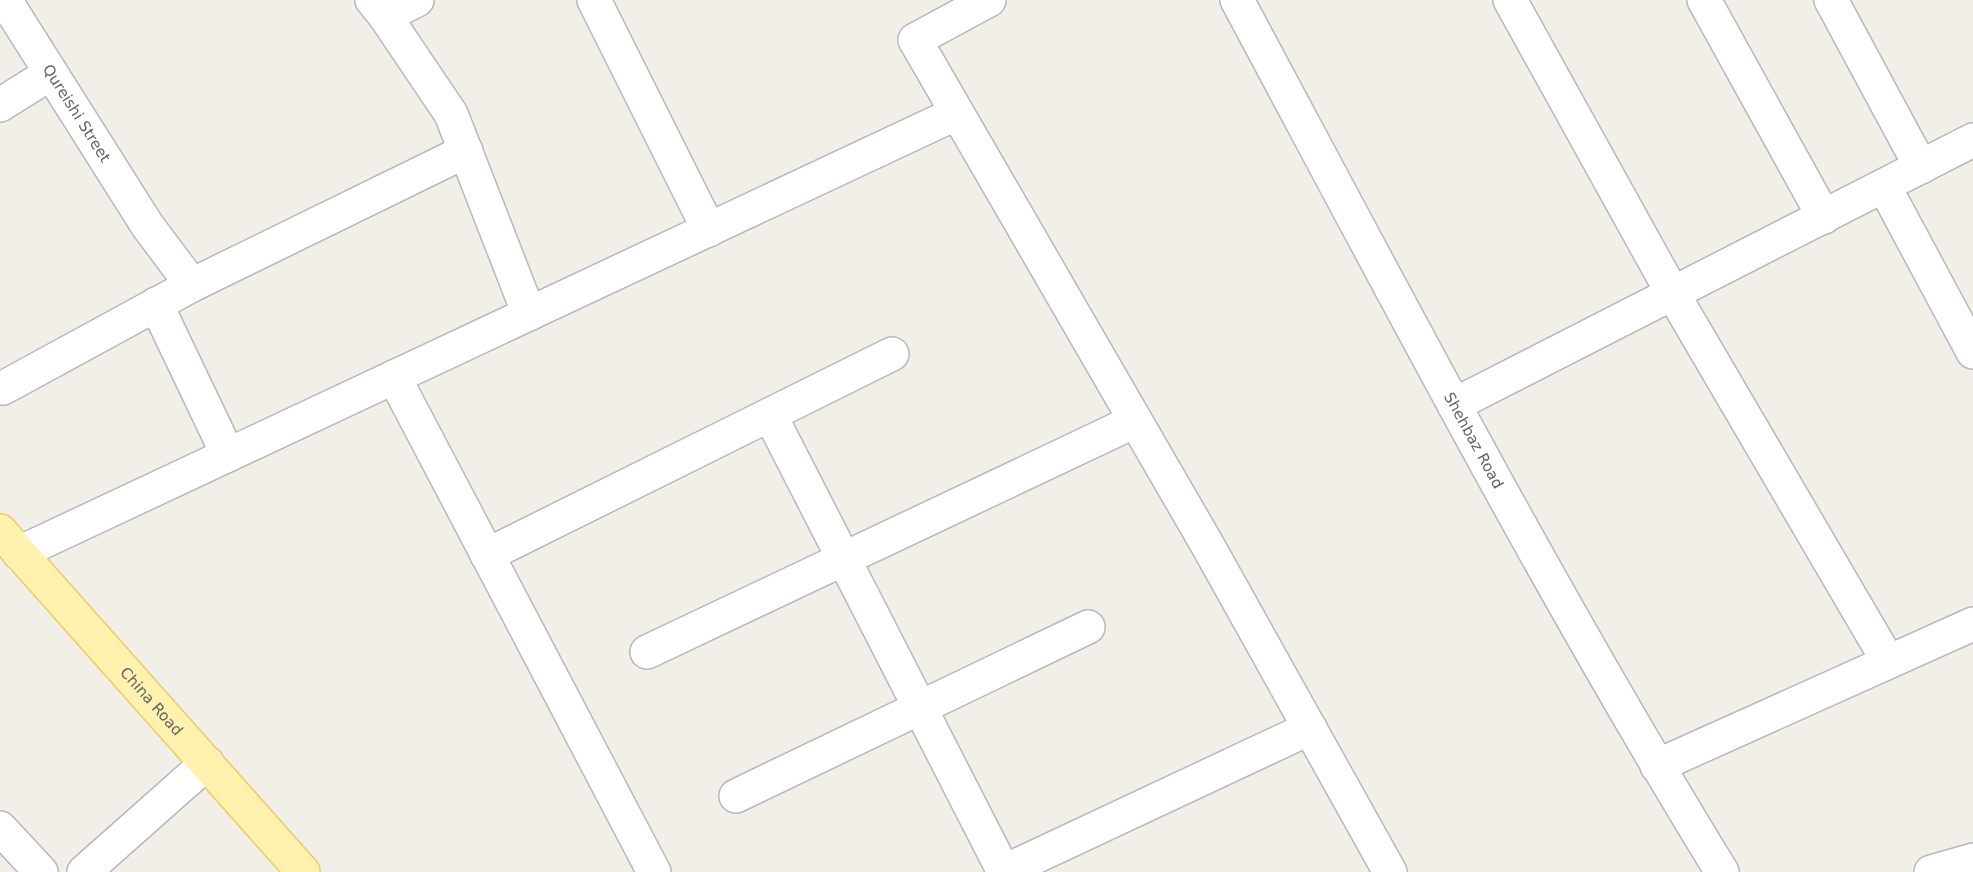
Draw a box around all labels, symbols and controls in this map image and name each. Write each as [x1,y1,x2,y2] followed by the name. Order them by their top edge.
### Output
[39,61,114,166] street label: Qureishi Street
[1440,389,1507,492] street label: Shehbaz Road
[116,664,187,739] street label: China Road

